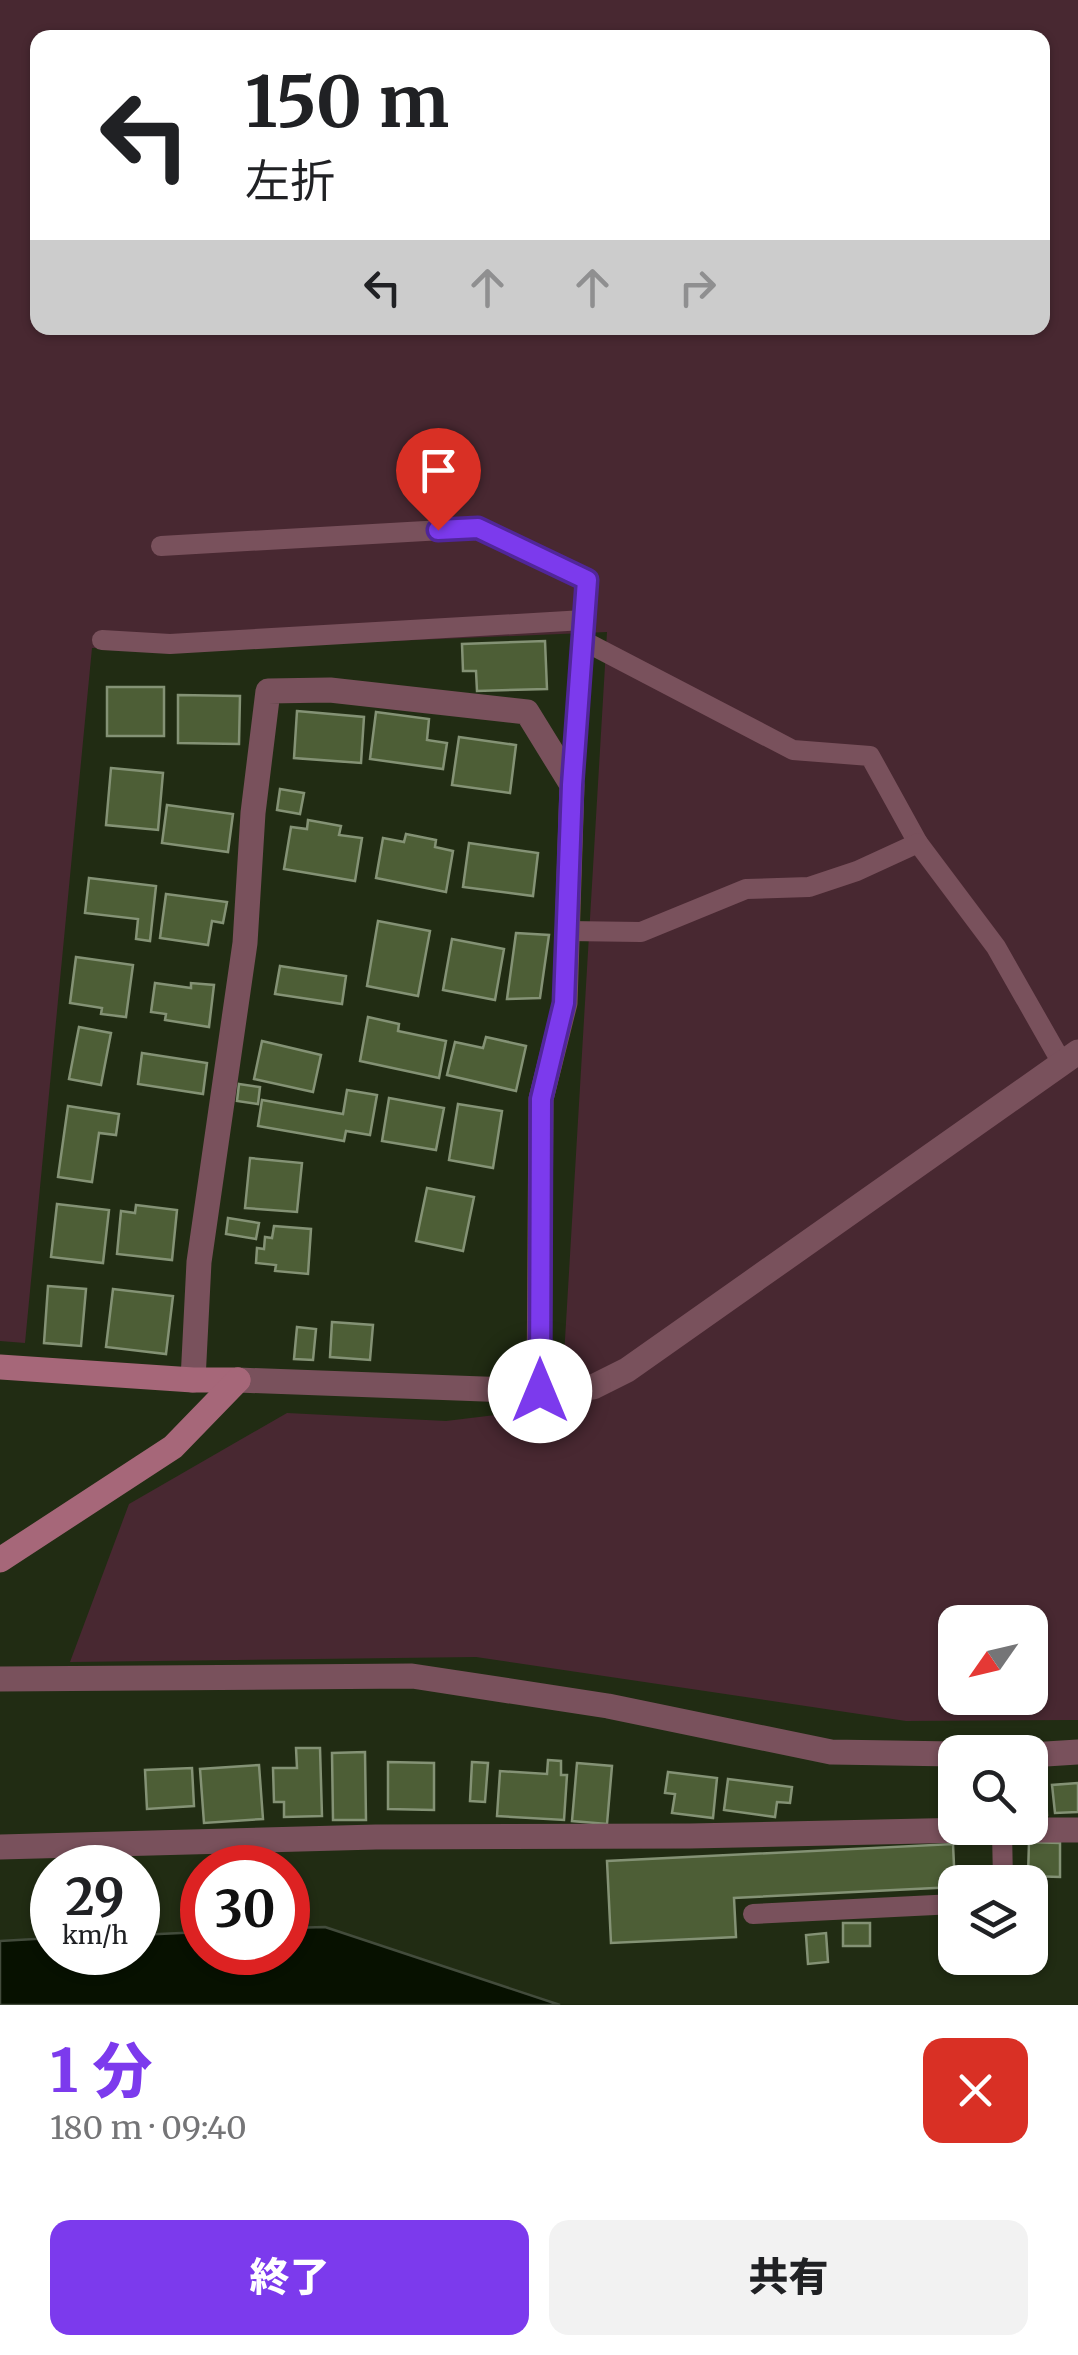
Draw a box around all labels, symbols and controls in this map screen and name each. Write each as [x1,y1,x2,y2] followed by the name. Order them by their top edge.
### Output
[245,58,449,146] text: 150 m
[80,70,210,200] icon: left
[245,153,335,209] text: 左折
[355,260,410,315] icon: left
[460,260,515,315] icon: ahead
[565,260,620,315] icon: ahead
[670,260,725,315] icon: right
[396,428,481,531] pin
[411,443,466,498] icon: arrive
[488,1339,592,1443] position arrow
[938,1605,1048,1715] north arrow
[938,1605,1048,1975] map controls
[938,1735,1048,1845] button: search
[180,1845,310,1975] speed limit sign: 30
[938,1865,1048,1975] button: layers
[65,1866,125,1929] text: 29
[62,1919,128,1951] text: km/h
[50,2033,152,2108] text: 1 分
[923,2038,1028,2143] button: close
[50,2108,247,2148] text: 180 m · 09:40
[50,2220,529,2335] button: 終了
[549,2220,1028,2335] button: 共有

